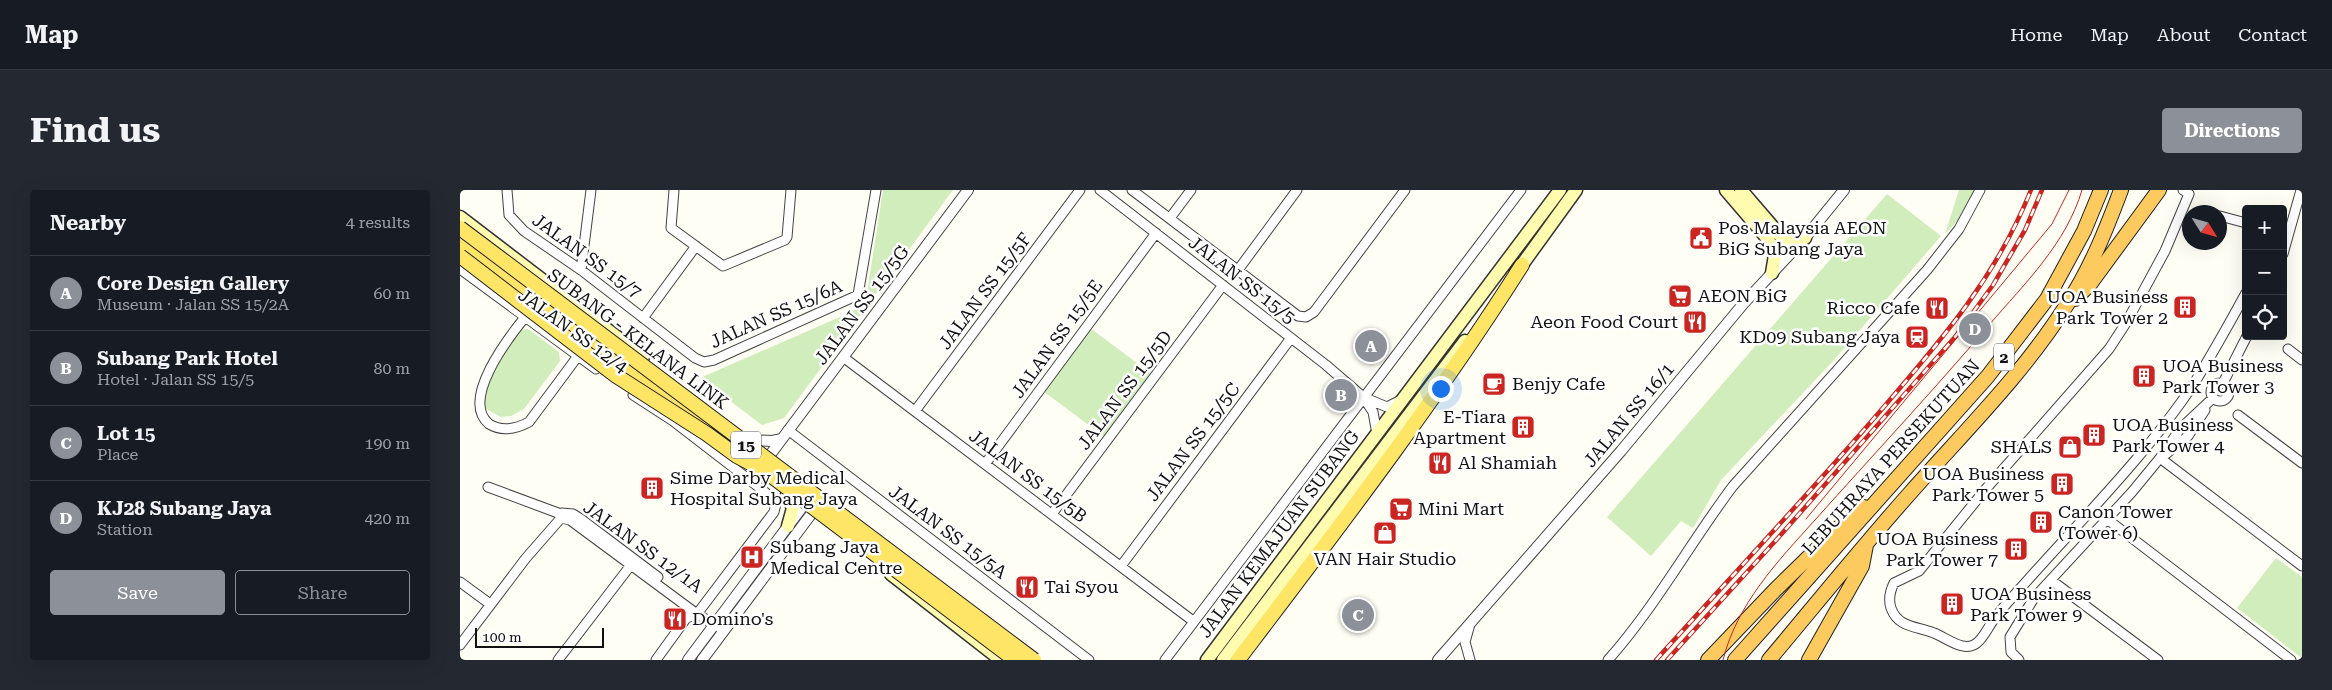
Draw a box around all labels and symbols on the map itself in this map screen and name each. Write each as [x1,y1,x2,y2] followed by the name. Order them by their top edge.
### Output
[2182,205,2227,250] north arrow
[529,209,646,302] street label: JALAN SS 15/7
[1718,217,1887,259] place label: Pos Malaysia AEON BiG Subang Jaya
[1688,225,1714,251] public building icon: Pos Malaysia AEON BiG Subang Jaya
[934,228,1035,353] street label: JALAN SS 15/5F
[1185,231,1300,328] street label: JALAN SS 15/5
[810,241,913,368] street label: JALAN SS 15/5G
[544,264,733,413] street label: SUBANG - KELANA LINK
[707,275,845,352] street label: JALAN SS 15/6A
[1007,275,1107,402] street label: JALAN SS 15/5E
[1667,283,1693,309] supermarket icon: AEON BiG
[515,284,632,377] street label: JALAN SS 12/4
[1698,285,1787,306] place label: AEON BiG
[2047,286,2168,328] place label: UOA Business Park Tower 2
[2172,294,2198,320] building icon: UOA Business Park Tower 2
[1924,295,1950,321] restaurant icon: Ricco Cafe
[1827,297,1920,318] place label: Ricco Cafe
[1682,309,1708,335] restaurant icon: Aeon Food Court
[1959,310,1991,348] pin: D
[1530,311,1678,332] place label: Aeon Food Court
[1904,324,1930,350] station icon: KD09 Subang Jaya
[1073,326,1176,453] street label: JALAN SS 15/5D
[1739,326,1900,347] place label: KD09 Subang Jaya
[1355,327,1387,365] pin: A
[1994,344,2014,370] road number: 2
[1797,355,1984,559] street label: LEBUHRAYA PERSEKUTUAN
[2162,355,2283,397] place label: UOA Business Park Tower 3
[1579,358,1678,471] street label: JALAN SS 16/1
[2131,363,2157,389] building icon: UOA Business Park Tower 3
[1481,371,1507,397] cafe icon: Benjy Cafe
[1512,373,1606,394] place label: Benjy Cafe
[1325,376,1357,414] pin: B
[1428,376,1454,402] your location
[1141,378,1244,505] street label: JALAN SS 15/5C
[1413,406,1506,448] place label: E-Tiara Apartment
[1510,414,1536,440] building icon: E-Tiara Apartment
[2112,414,2233,456] place label: UOA Business Park Tower 4
[2081,422,2107,448] building icon: UOA Business Park Tower 4
[965,425,1091,527] street label: JALAN SS 15/5B
[1194,426,1363,641] street label: JALAN KEMAJUAN SUBANG
[731,432,761,458] road number: 15
[2057,434,2083,460] shop icon: SHALS
[1991,436,2052,457] place label: SHALS
[1427,450,1453,476] restaurant icon: Al Shamiah
[1458,452,1557,473] place label: Al Shamiah
[1923,463,2044,505] place label: UOA Business Park Tower 5
[670,467,858,509] place label: Sime Darby Medical Hospital Subang Jaya
[2049,471,2075,497] building icon: UOA Business Park Tower 5
[639,475,665,501] building icon: Sime Darby Medical Hospital Subang Jaya
[885,480,1012,583] street label: JALAN SS 15/5A
[580,496,707,597] street label: JALAN SS 12/1A
[1388,496,1414,522] supermarket icon: Mini Mart
[1418,498,1504,519] place label: Mini Mart
[2058,501,2173,543] place label: Canon Tower (Tower 6)
[2028,509,2054,535] building icon: Canon Tower (Tower 6)
[1372,520,1398,546] shop icon: VAN Hair Studio
[1877,528,1998,570] place label: UOA Business Park Tower 7
[770,536,903,578] place label: Subang Jaya Medical Centre
[2003,536,2029,562] building icon: UOA Business Park Tower 7
[739,544,765,570] hospital icon: Subang Jaya Medical Centre
[1314,548,1456,569] place label: VAN Hair Studio
[1014,574,1040,600] restaurant icon: Tai Syou
[1044,576,1119,597] place label: Tai Syou
[1970,583,2091,625] place label: UOA Business Park Tower 9
[1939,591,1965,617] building icon: UOA Business Park Tower 9
[1342,596,1374,634] pin: C
[662,606,688,632] restaurant icon: Domino's
[692,608,773,629] place label: Domino's
[475,625,604,648] scale bar

